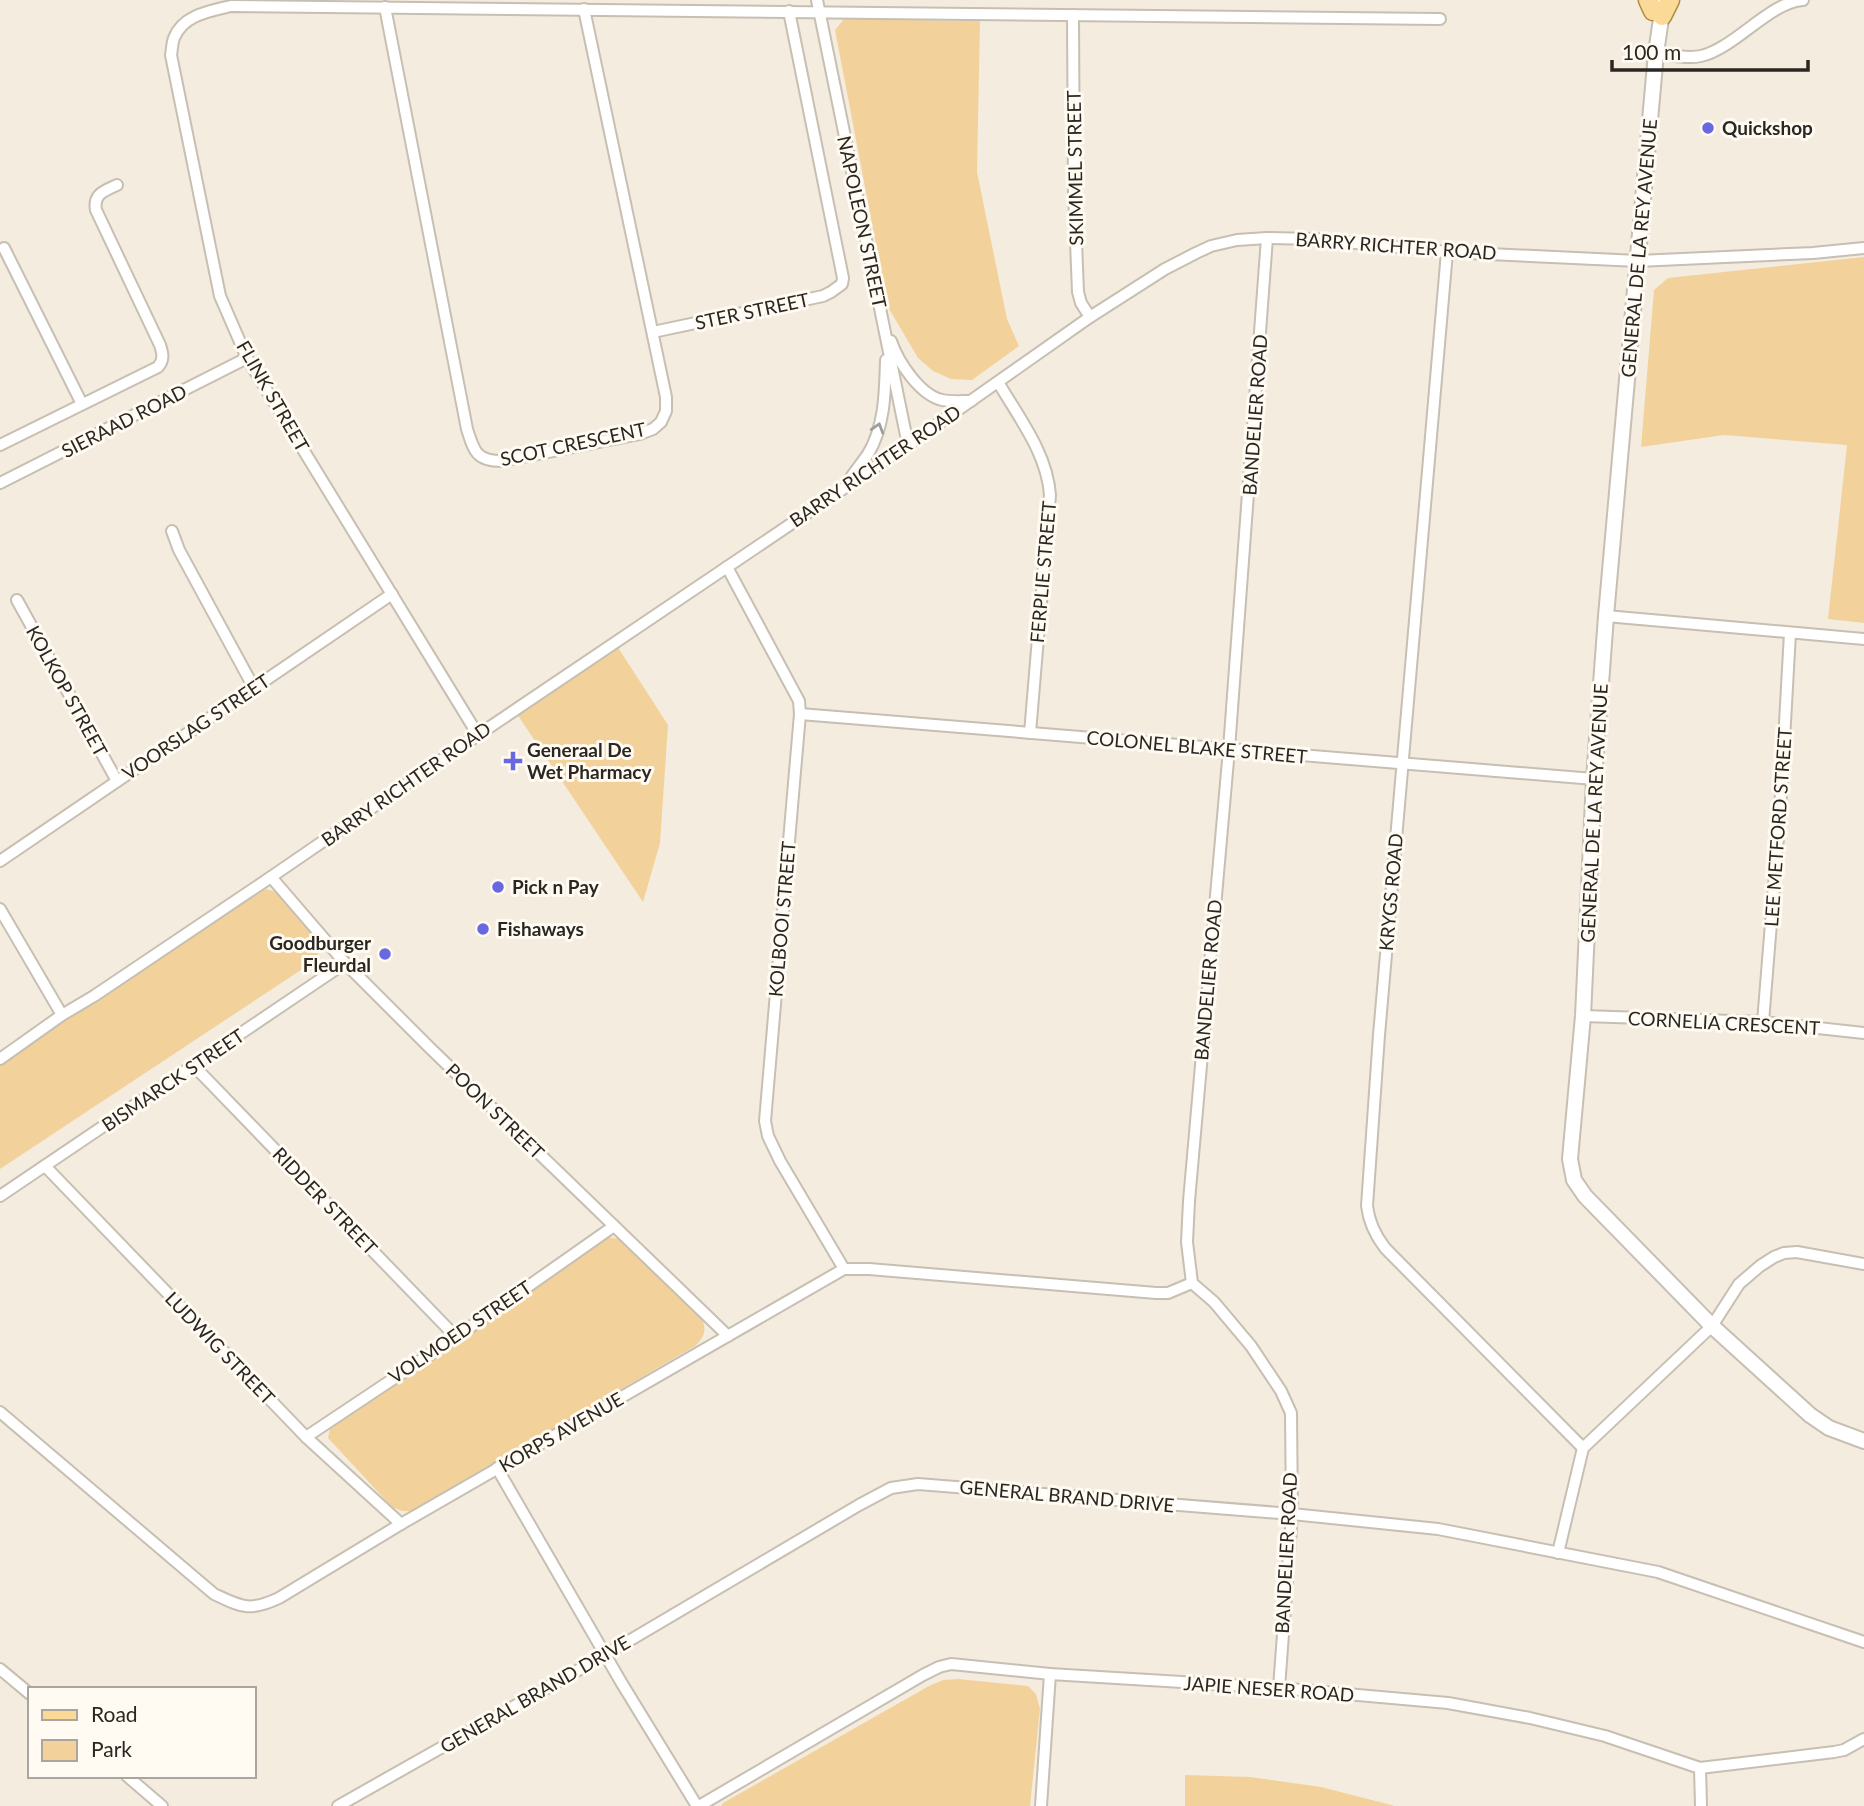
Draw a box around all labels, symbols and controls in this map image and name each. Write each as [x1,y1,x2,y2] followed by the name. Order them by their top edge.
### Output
[1612,28,1808,72] scale bar
[1622,39,1681,64] text: 100 m
[1062,90,1087,246] street label: SKIMMEL STREET
[1722,116,1813,139] place label: Quickshop
[1616,118,1661,378] street label: GENERAL DE LA REY AVENUE
[1700,120,1716,136] marker: Quickshop
[833,134,892,310] street label: NAPOLEON STREET
[1295,227,1497,264] street label: BARRY RICHTER ROAD
[693,287,811,334] street label: STER STREET
[1237,334,1272,496] street label: BANDELIER ROAD
[232,336,314,455] street label: FLINK STREET
[57,379,190,462] street label: SIERAAD ROAD
[785,400,965,531] street label: BARRY RICHTER ROAD
[498,417,648,470] street label: SCOT CRESCENT
[870,423,885,435] one-way arrow
[1025,500,1060,644] street label: FERPLIE STREET
[22,621,113,760] street label: KOLKOP STREET
[118,669,274,784] street label: VOORSLAG STREET
[1575,683,1612,943] street label: GENERAL DE LA REY AVENUE
[317,716,495,851] street label: BARRY RICHTER ROAD
[1086,725,1308,768] street label: COLONEL BLAKE STREET
[1759,726,1796,928] street label: LEE METFORD STREET
[527,738,652,783] place label: Generaal De Wet Pharmacy
[505,753,521,769] marker: Generaal De Wet Pharmacy
[1374,832,1407,952] street label: KRYGS ROAD
[763,840,800,998] street label: KOLBOOI STREET
[512,875,600,898] place label: Pick n Pay
[490,879,506,895] marker: Pick n Pay
[1189,898,1226,1061] street label: BANDELIER ROAD
[497,917,584,940] place label: Fishaways
[475,921,491,937] marker: Fishaways
[269,931,372,976] place label: Goodburger Fleurdal
[377,946,393,962] marker: Goodburger Fleurdal
[1627,1006,1821,1039] street label: CORNELIA CRESCENT
[97,1023,248,1136] street label: BISMARCK STREET
[441,1058,549,1163] street label: POON STREET
[268,1142,382,1259] street label: RIDDER STREET
[384,1275,535,1388] street label: VOLMOED STREET
[161,1286,280,1409] street label: LUDWIG STREET
[494,1387,627,1477] street label: KORPS AVENUE
[1270,1472,1301,1634] street label: BANDELIER ROAD
[959,1475,1175,1516] street label: GENERAL BRAND DRIVE
[436,1630,634,1757] street label: GENERAL BRAND DRIVE
[1183,1671,1355,1706] street label: JAPIE NESER ROAD
[28,1687,256,1778] legend
[91,1701,138,1726] text: Road
[91,1736,132,1761] text: Park

